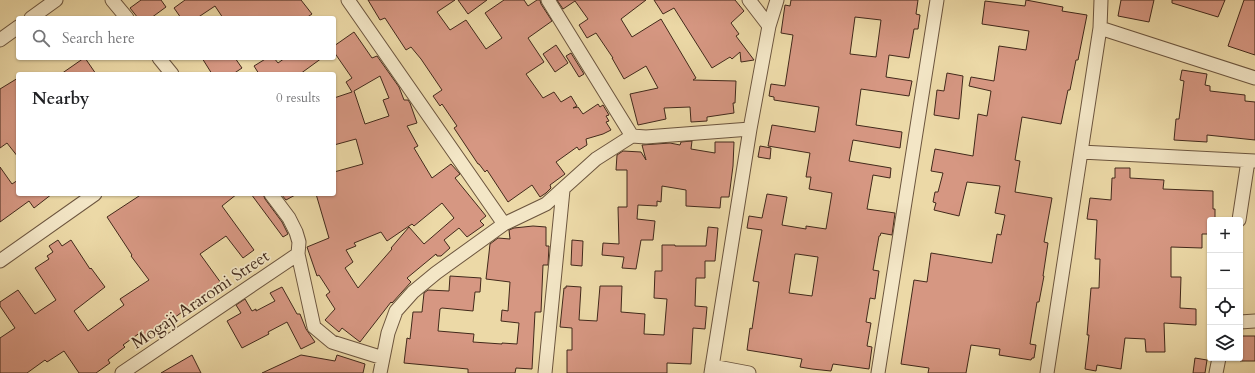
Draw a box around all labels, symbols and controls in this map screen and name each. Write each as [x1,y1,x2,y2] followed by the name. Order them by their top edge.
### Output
[16,16,336,60] search box
[30,27,52,49] icon: search
[62,28,135,48] text: Search here
[32,87,89,110] text: Nearby
[276,89,320,107] text: 0 results
[1207,217,1243,361] map controls
[1207,217,1243,253] button: +
[127,244,274,354] street label: Mogaji Araromi Street
[1207,253,1243,289] button: −
[1207,289,1243,325] button: locate
[1207,325,1243,361] button: layers

